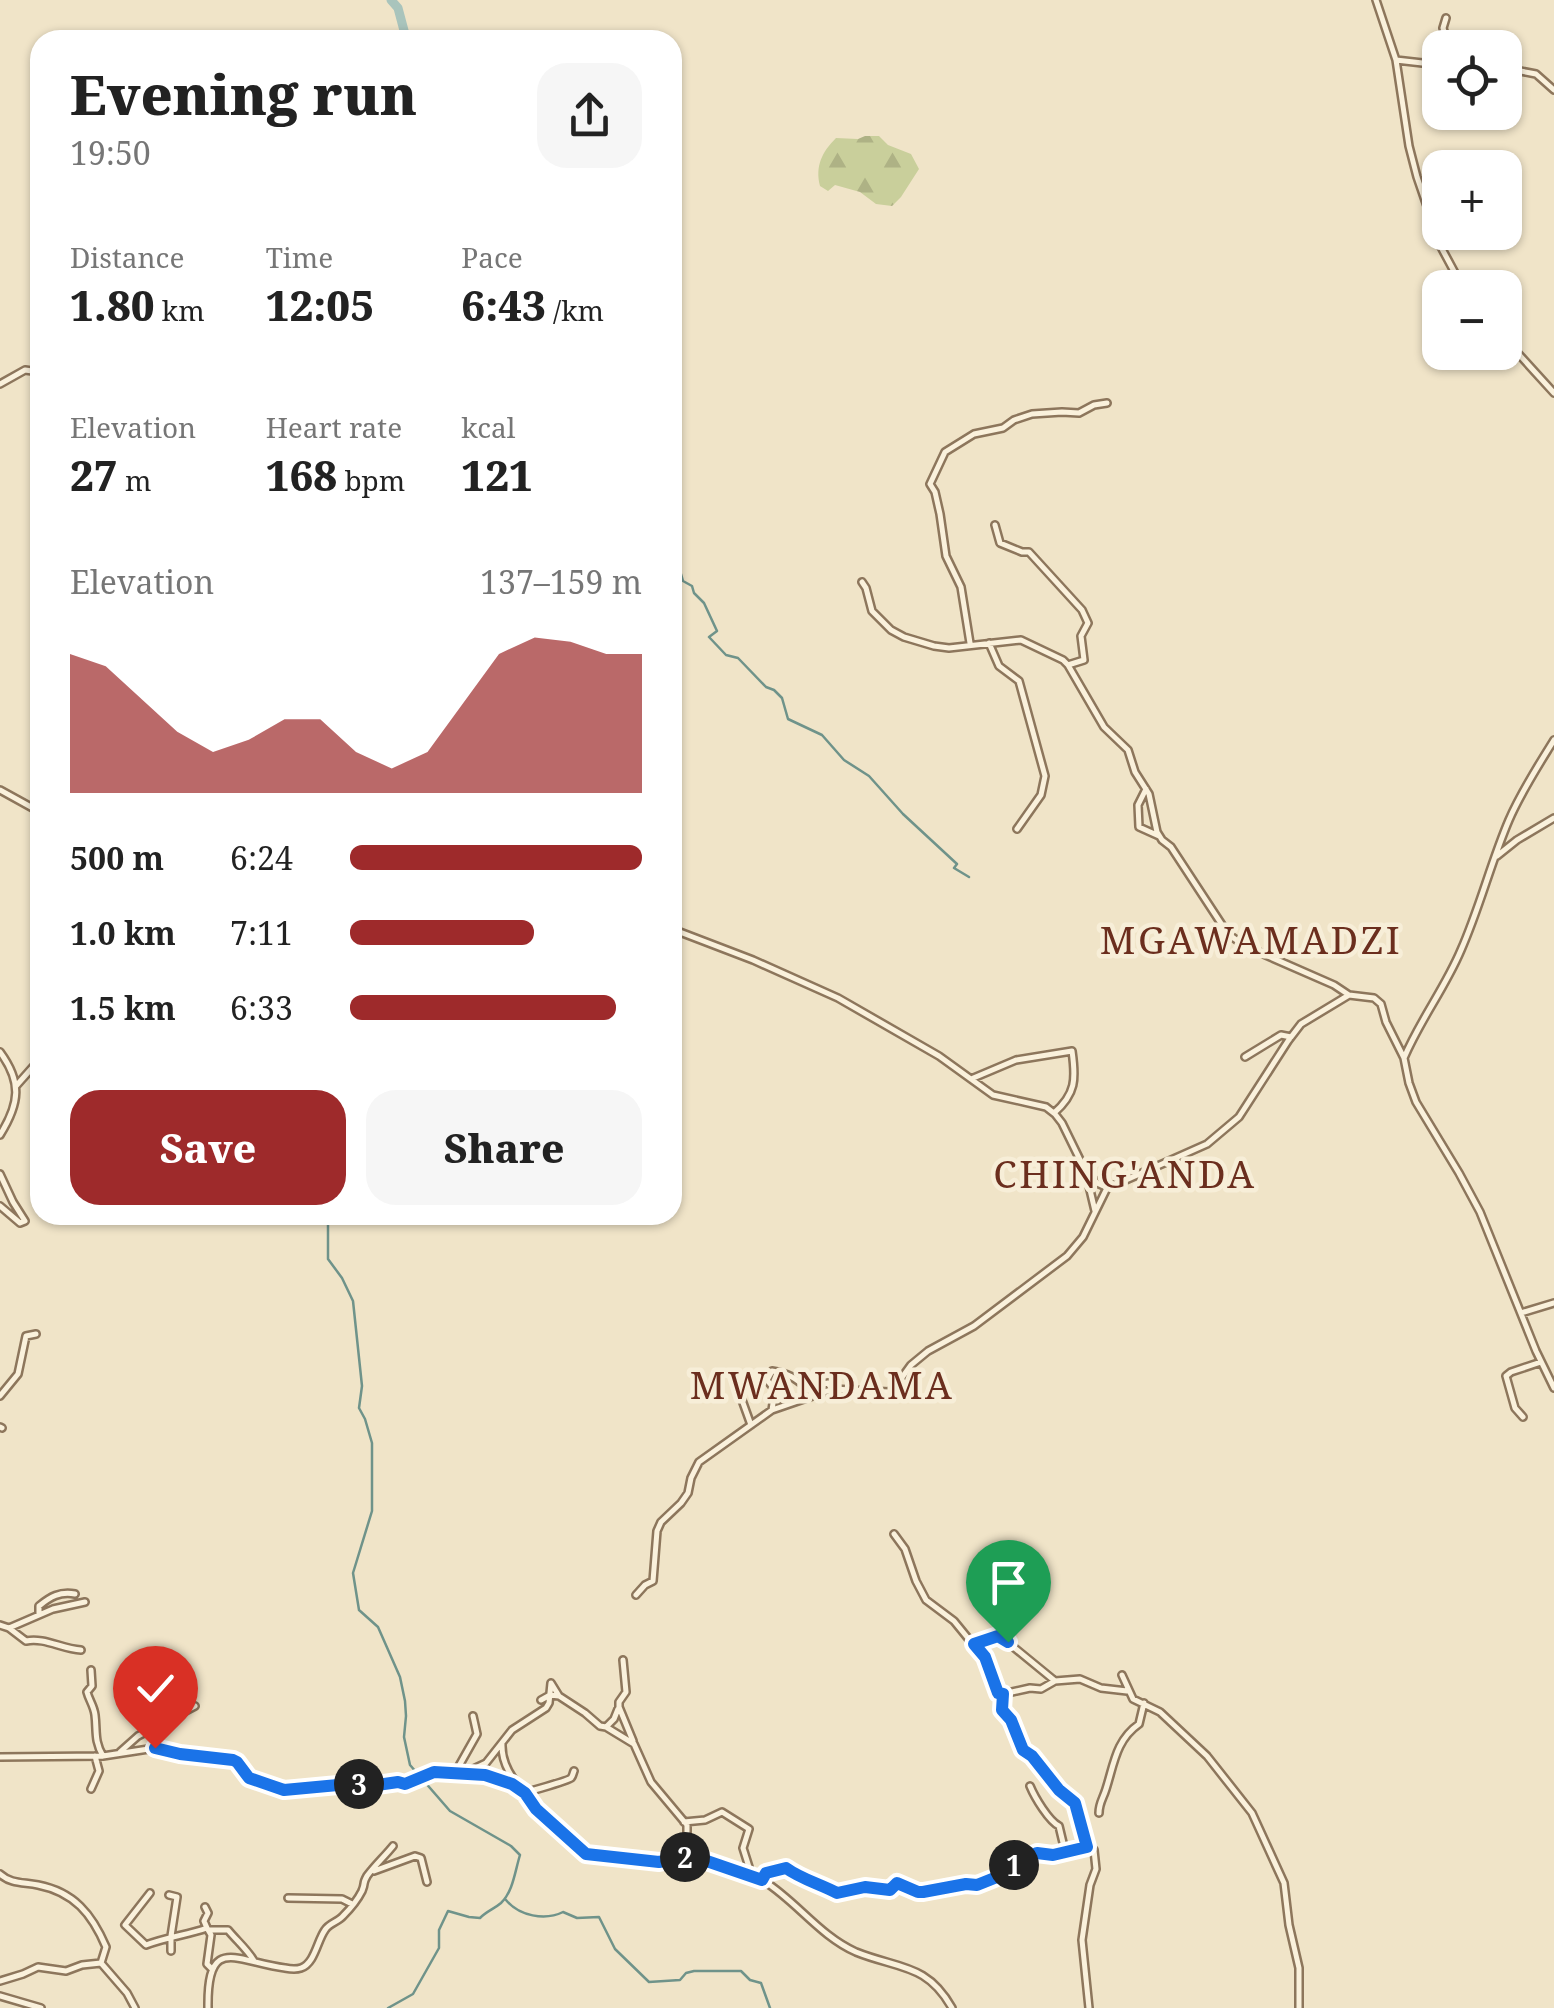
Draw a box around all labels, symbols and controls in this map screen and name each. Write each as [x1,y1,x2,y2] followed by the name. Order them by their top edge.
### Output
[1422,30,1522,370] map controls
[1422,30,1522,130] button: locate
[70,56,417,131] text: Evening run
[537,63,642,168] button: share
[70,131,151,174] text: 19:50
[1422,150,1522,250] button: +
[70,238,184,276] text: Distance
[266,238,333,276] text: Time
[461,238,523,276] text: Pace
[1422,270,1522,370] button: −
[70,276,155,333] text: 1.80
[266,276,374,333] text: 12:05
[461,276,546,333] text: 6:43
[155,291,205,329] text: km
[546,291,604,329] text: /km
[70,408,196,446] text: Elevation
[266,408,402,446] text: Heart rate
[461,408,515,446] text: kcal
[70,446,118,503] text: 27
[266,446,337,503] text: 168
[461,446,533,503] text: 121
[118,461,151,499] text: m
[337,461,405,499] text: bpm
[70,560,214,603] text: Elevation
[480,560,642,603] text: 137–159 m
[70,836,164,879] text: 500 m
[230,836,293,879] text: 6:24
[70,911,176,954] text: 1.0 km
[230,911,293,954] text: 7:11
[1100,913,1402,965] district label: MGAWAMADZI
[70,986,176,1029] text: 1.5 km
[230,986,293,1029] text: 6:33
[70,1090,346,1205] button: Save
[366,1090,642,1205] button: Share
[993,1147,1257,1199] district label: CHING'ANDA
[690,1358,954,1410] district label: MWANDAMA
[966,1540,1051,1643] pin
[981,1555,1036,1610] icon: arrive
[113,1646,198,1749] pin
[128,1661,183,1716] icon: check
[334,1759,384,1809] pin: 3
[351,1765,367,1803] text: 3
[660,1832,710,1882] pin: 2
[677,1838,693,1876] text: 2
[989,1840,1039,1890] pin: 1
[1006,1846,1022,1884] text: 1

